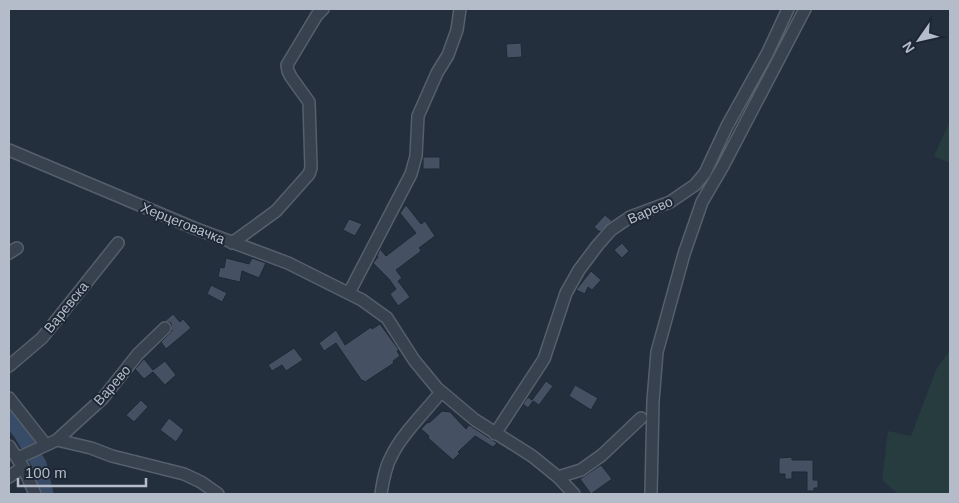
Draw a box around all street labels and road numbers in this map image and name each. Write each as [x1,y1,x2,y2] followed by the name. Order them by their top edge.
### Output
[625,193,675,227] street label: Варево
[139,199,228,247] street label: Херцеговачка
[41,278,92,336] street label: Варевска
[90,362,134,408] street label: Варево

